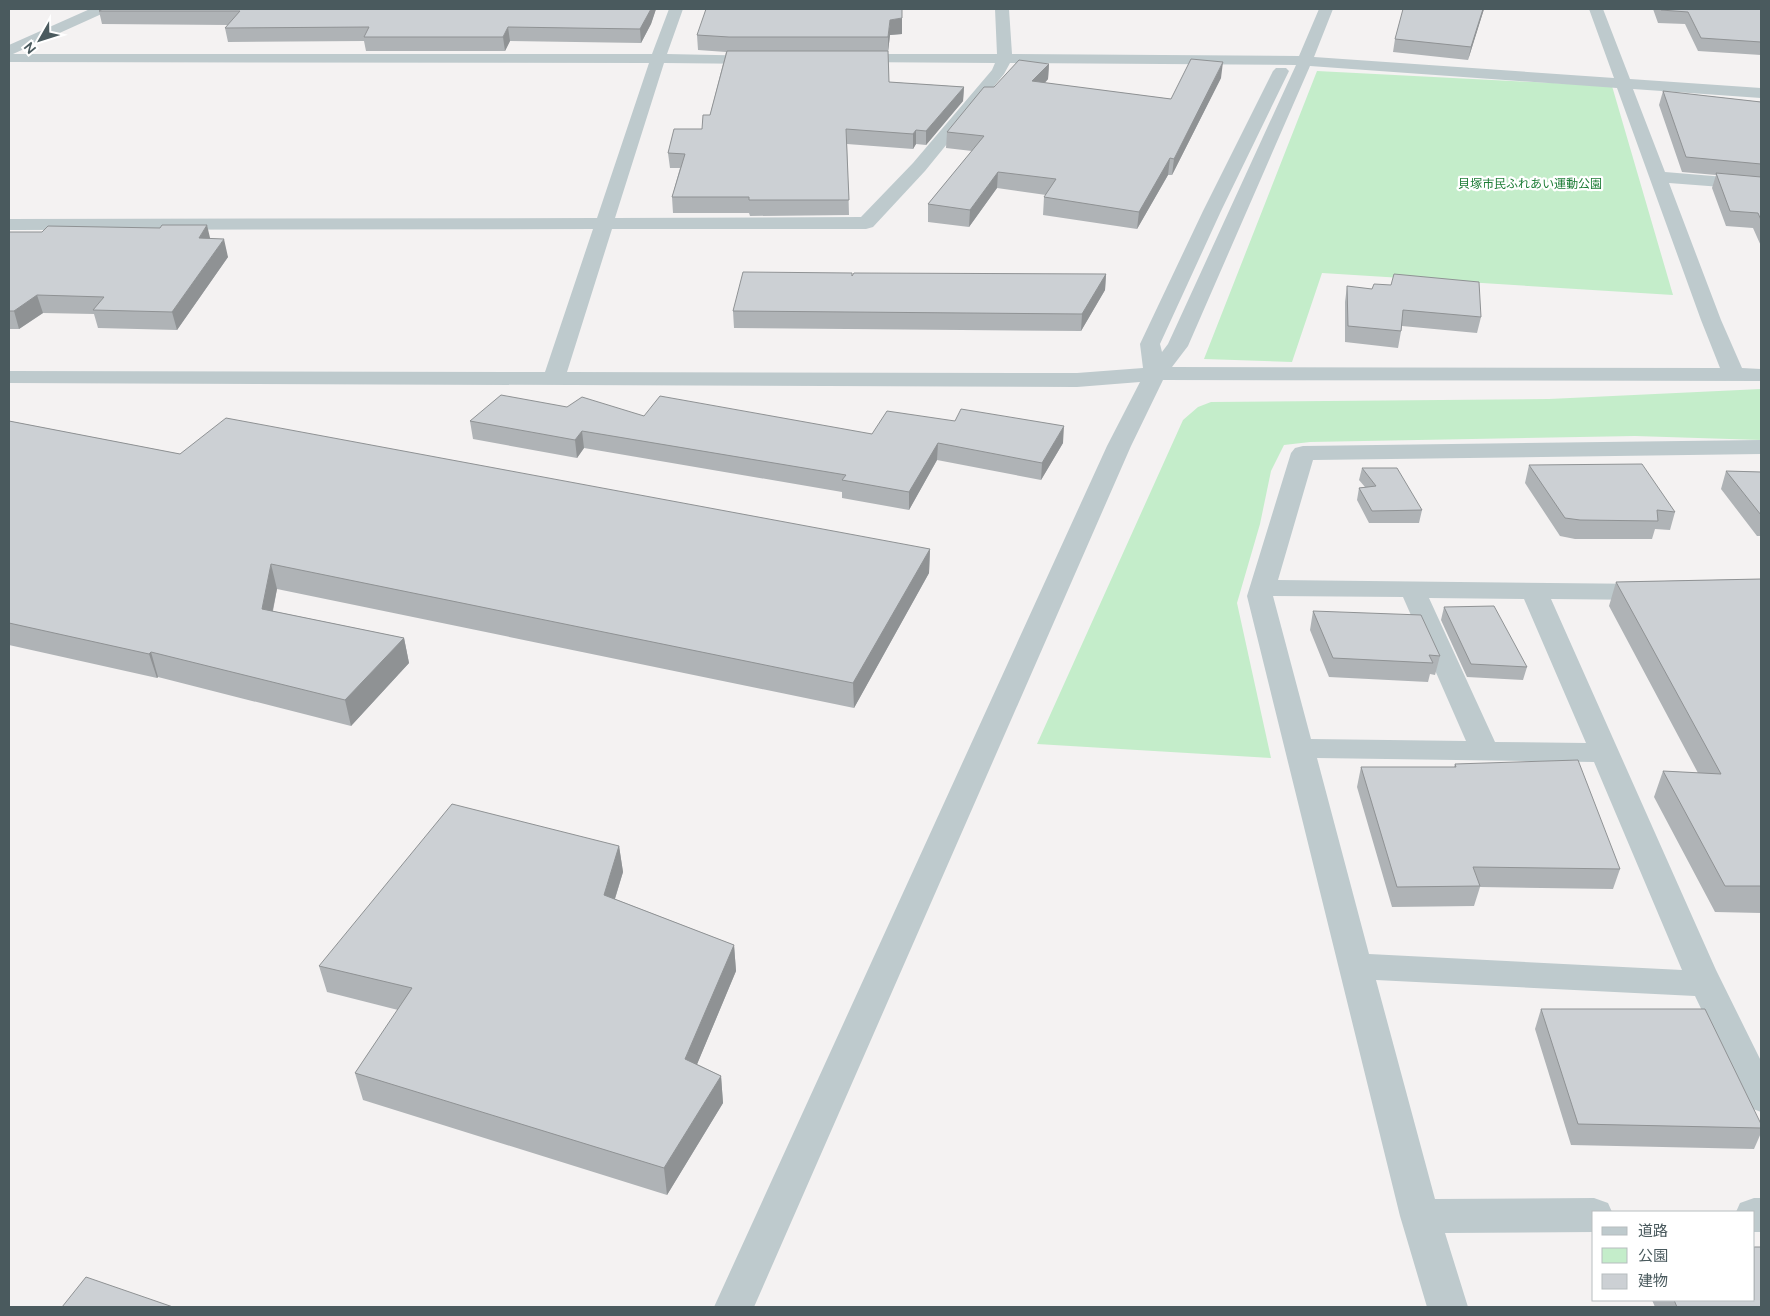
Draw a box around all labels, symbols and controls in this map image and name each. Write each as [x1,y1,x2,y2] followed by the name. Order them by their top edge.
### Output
[15,15,65,65] north arrow
[20,39,39,57] text: N
[1458,177,1602,190] park label: 貝塚市民ふれあい運動公園
[1592,1211,1755,1301] legend
[1638,1222,1668,1239] text: 道路
[1638,1247,1668,1264] text: 公園
[1638,1272,1668,1289] text: 建物

